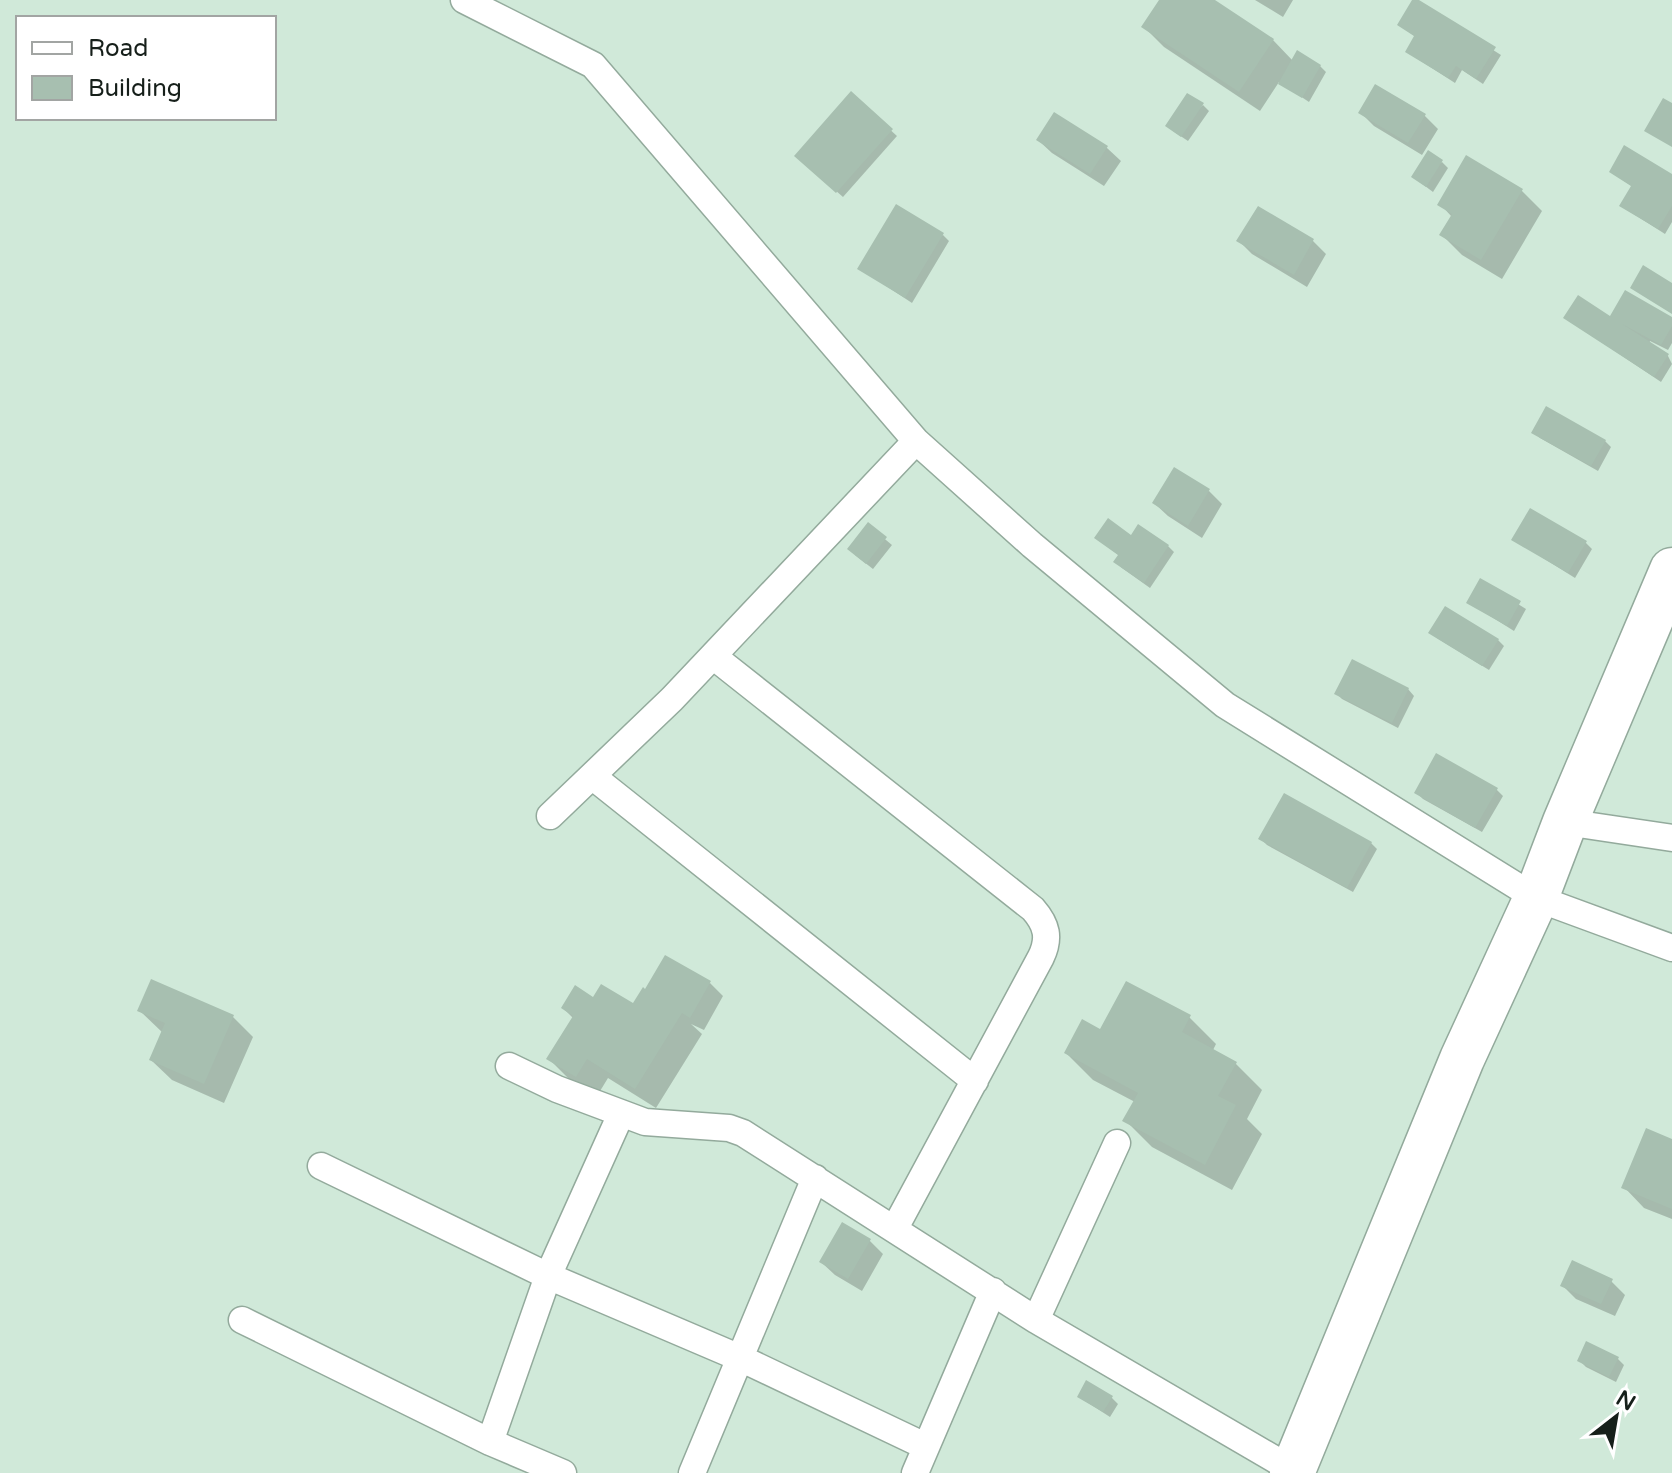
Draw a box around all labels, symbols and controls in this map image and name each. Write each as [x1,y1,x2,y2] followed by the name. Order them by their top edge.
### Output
[16,16,276,120] legend
[88,34,148,63] text: Road
[88,74,182,103] text: Building
[1576,1377,1656,1457] north arrow
[1612,1385,1640,1416] text: N

